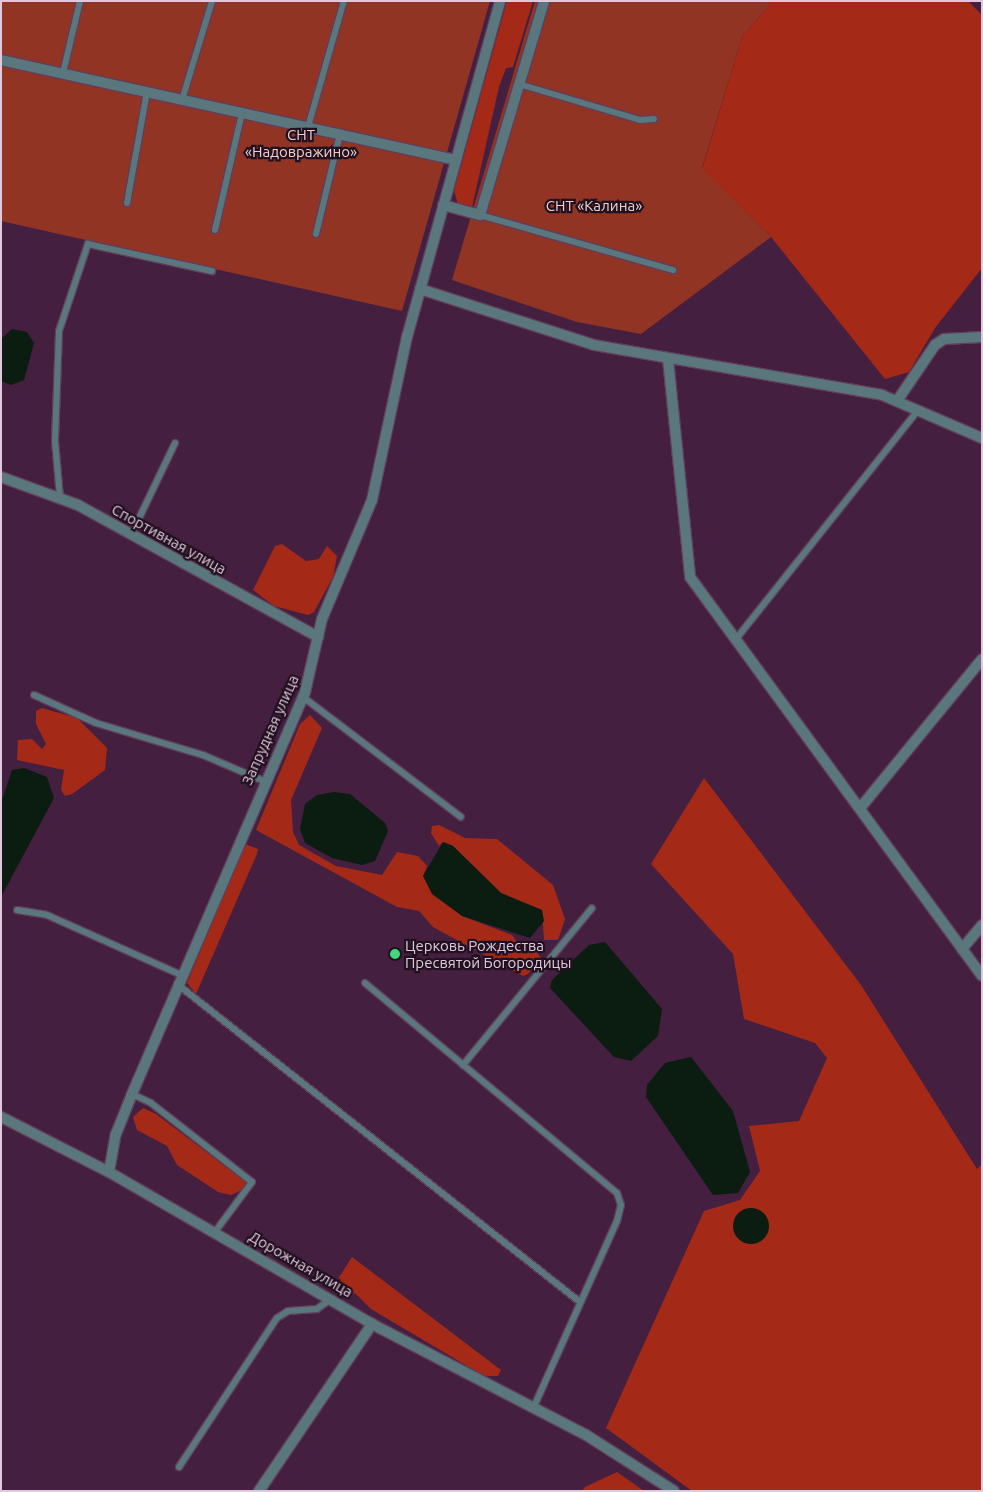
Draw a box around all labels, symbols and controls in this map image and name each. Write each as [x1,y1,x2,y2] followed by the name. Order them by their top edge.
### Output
[245,125,357,160] park label: СНТ «Надовражино»
[546,197,642,215] park label: СНТ «Калина»
[109,500,229,578] street label: Спортивная улица
[238,672,302,788] street label: Запрудная улица
[405,936,571,971] place label: Церковь Рождества Пресвятой Богородицы
[389,948,401,960] marker: Церковь Рождества Пресвятой Богородицы
[246,1227,356,1301] street label: Дорожная улица

